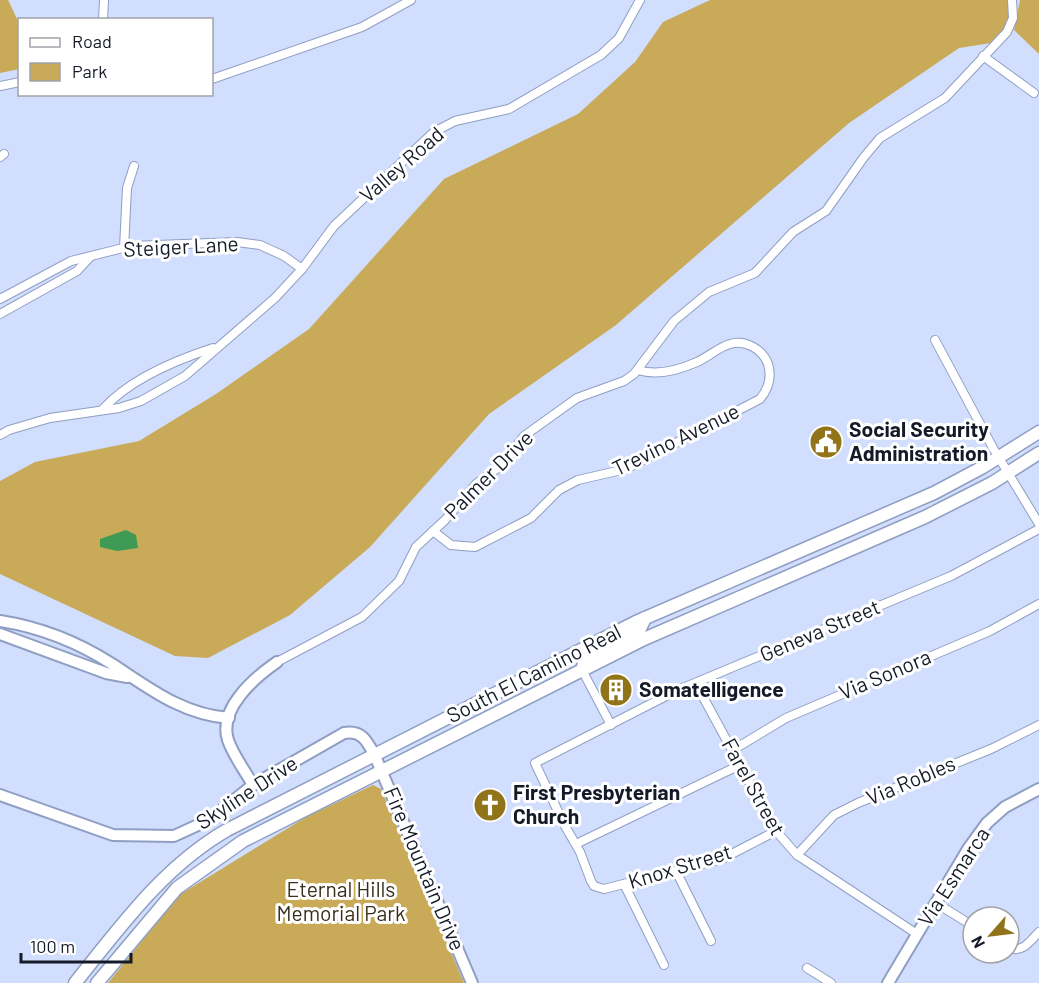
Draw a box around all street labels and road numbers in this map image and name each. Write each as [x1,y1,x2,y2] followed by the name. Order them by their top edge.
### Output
[354,121,448,207] street label: Valley Road
[123,230,239,261] street label: Steiger Lane
[608,397,743,480] street label: Trevino Avenue
[438,424,537,523] street label: Palmer Drive
[756,593,883,666] street label: Geneva Street
[442,618,625,727] street label: South El Camino Real
[835,643,934,704] street label: Via Sonora
[717,733,791,839] street label: Farel Street
[191,750,302,834] street label: Skyline Drive
[862,750,959,810] street label: Via Robles
[380,783,471,954] street label: Fire Mountain Drive
[912,822,994,930] street label: Via Esmarca
[625,838,734,893] street label: Knox Street

